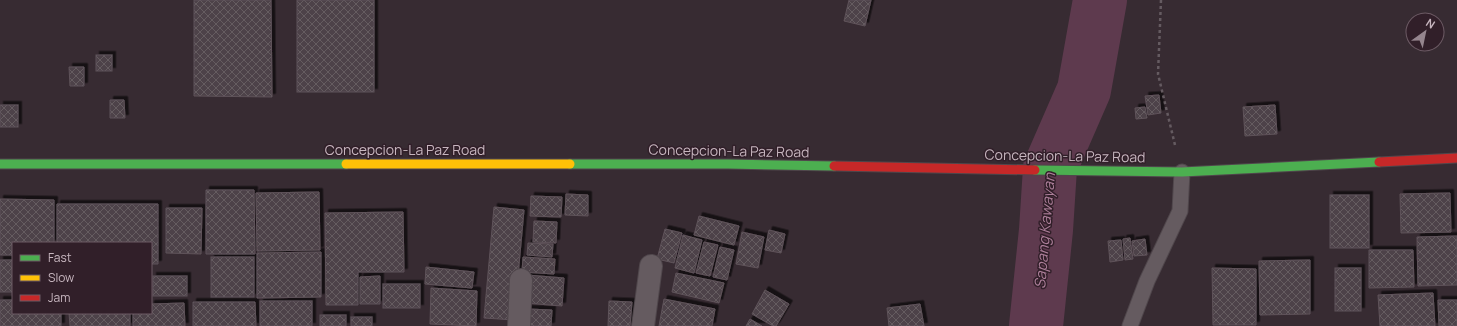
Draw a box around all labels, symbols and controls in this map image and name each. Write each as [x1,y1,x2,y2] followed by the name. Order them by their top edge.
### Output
[1405,12,1445,52] north arrow
[1423,15,1438,32] text: N
[325,140,485,159] street label: Concepcion-La Paz Road
[649,140,810,161] street label: Concepcion-La Paz Road
[985,145,1146,166] street label: Concepcion-La Paz Road
[1029,171,1060,290] water label: Sapang Kawayan
[12,242,152,314] legend
[48,249,72,266] text: Fast
[48,269,74,286] text: Slow
[48,289,70,306] text: Jam

